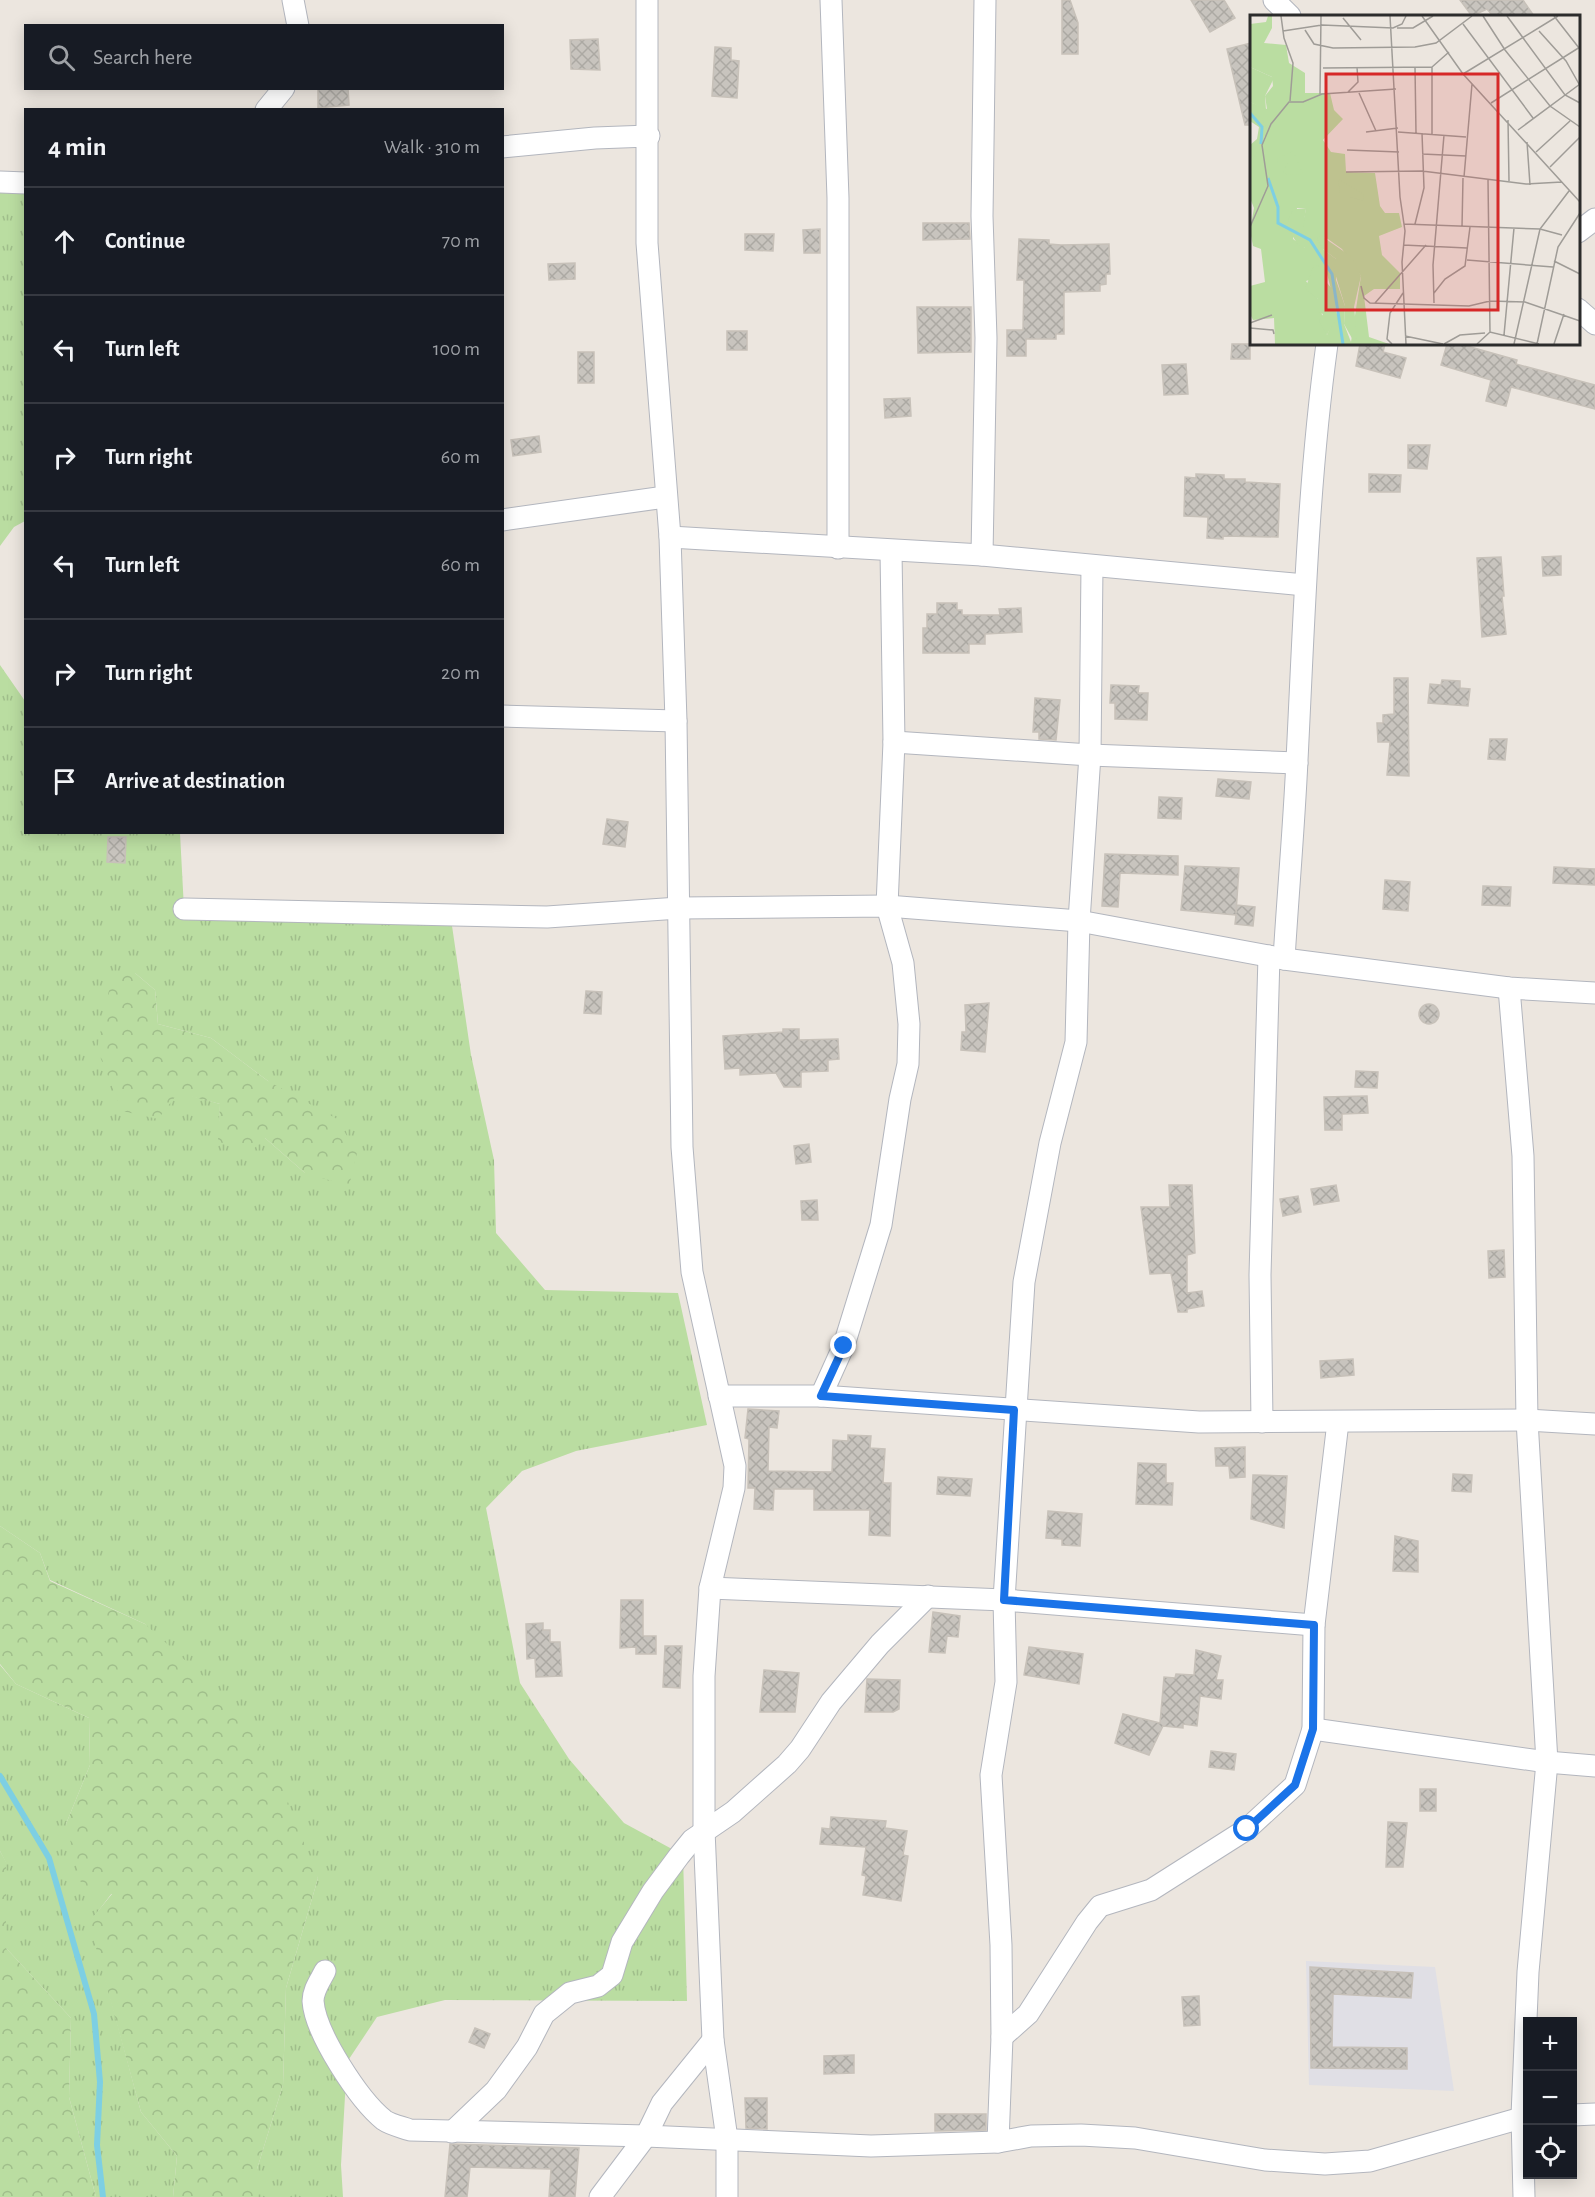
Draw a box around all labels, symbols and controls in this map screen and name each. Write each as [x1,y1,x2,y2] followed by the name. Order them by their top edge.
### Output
[1250,15,1580,345] inset map
[24,24,504,90] search box
[45,41,78,74] icon: search
[93,46,192,68] text: Search here
[48,134,107,160] text: 4 min
[384,137,480,157] text: Walk · 310 m
[48,225,81,258] icon: ahead
[105,230,185,252] text: Continue
[442,231,480,251] text: 70 m
[48,333,81,366] icon: left
[105,338,179,360] text: Turn left
[433,339,480,359] text: 100 m
[48,441,81,474] icon: right
[105,446,192,468] text: Turn right
[441,447,480,467] text: 60 m
[48,549,81,582] icon: left
[105,554,179,576] text: Turn left
[441,555,480,575] text: 60 m
[48,657,81,690] icon: right
[105,662,192,684] text: Turn right
[441,663,480,683] text: 20 m
[48,765,81,798] icon: arrive
[105,770,285,792] text: Arrive at destination
[830,1332,856,1358] route end
[1233,1815,1259,1841] route start
[1523,2017,1577,2179] map controls
[1523,2017,1577,2071] button: +
[1523,2071,1577,2125] button: −
[1523,2125,1577,2179] button: locate

